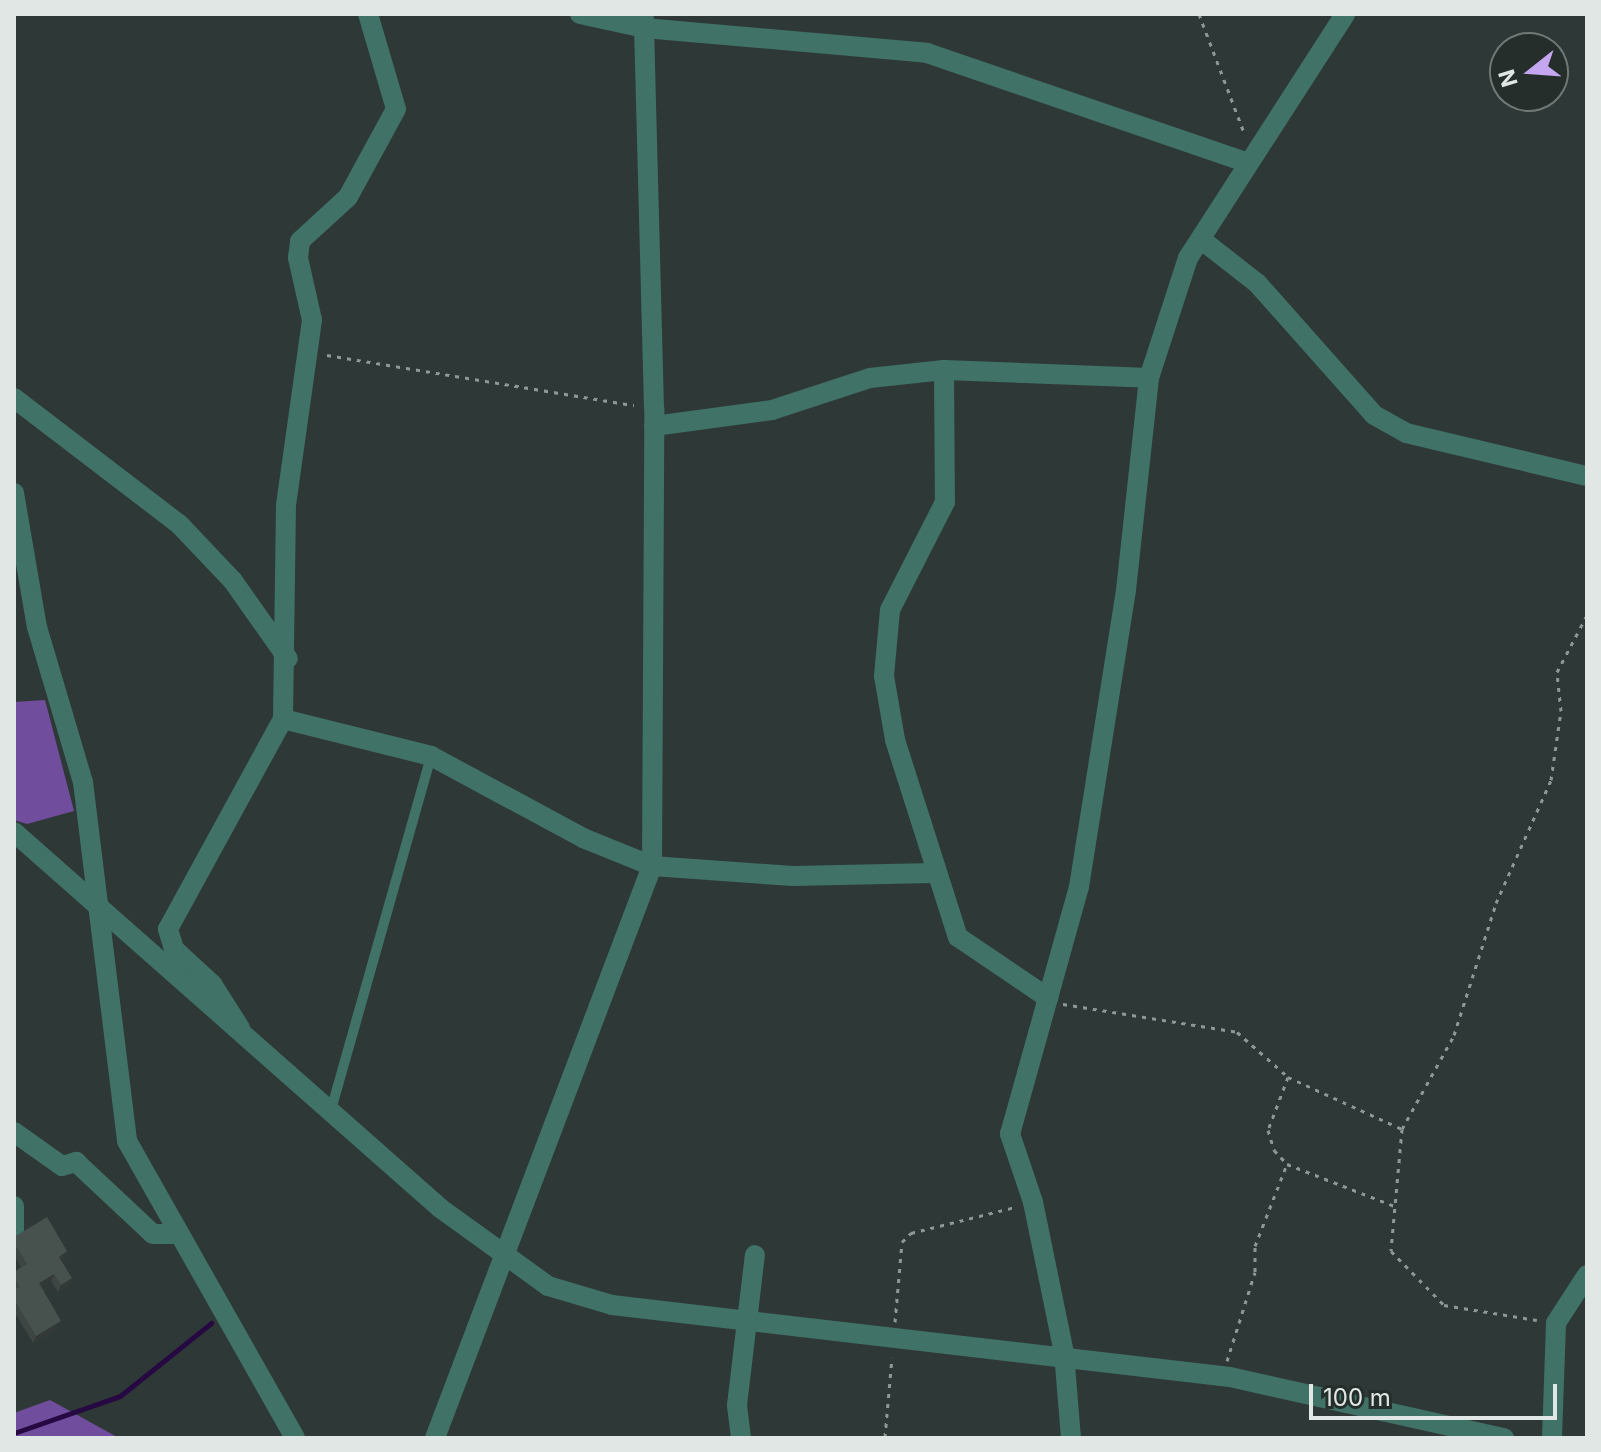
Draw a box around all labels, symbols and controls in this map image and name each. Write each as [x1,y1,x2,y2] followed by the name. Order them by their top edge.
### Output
[1489,32,1569,112] north arrow
[1493,67,1523,90] text: N
[1313,1368,1561,1418] scale bar
[1323,1383,1391,1412] text: 100 m

